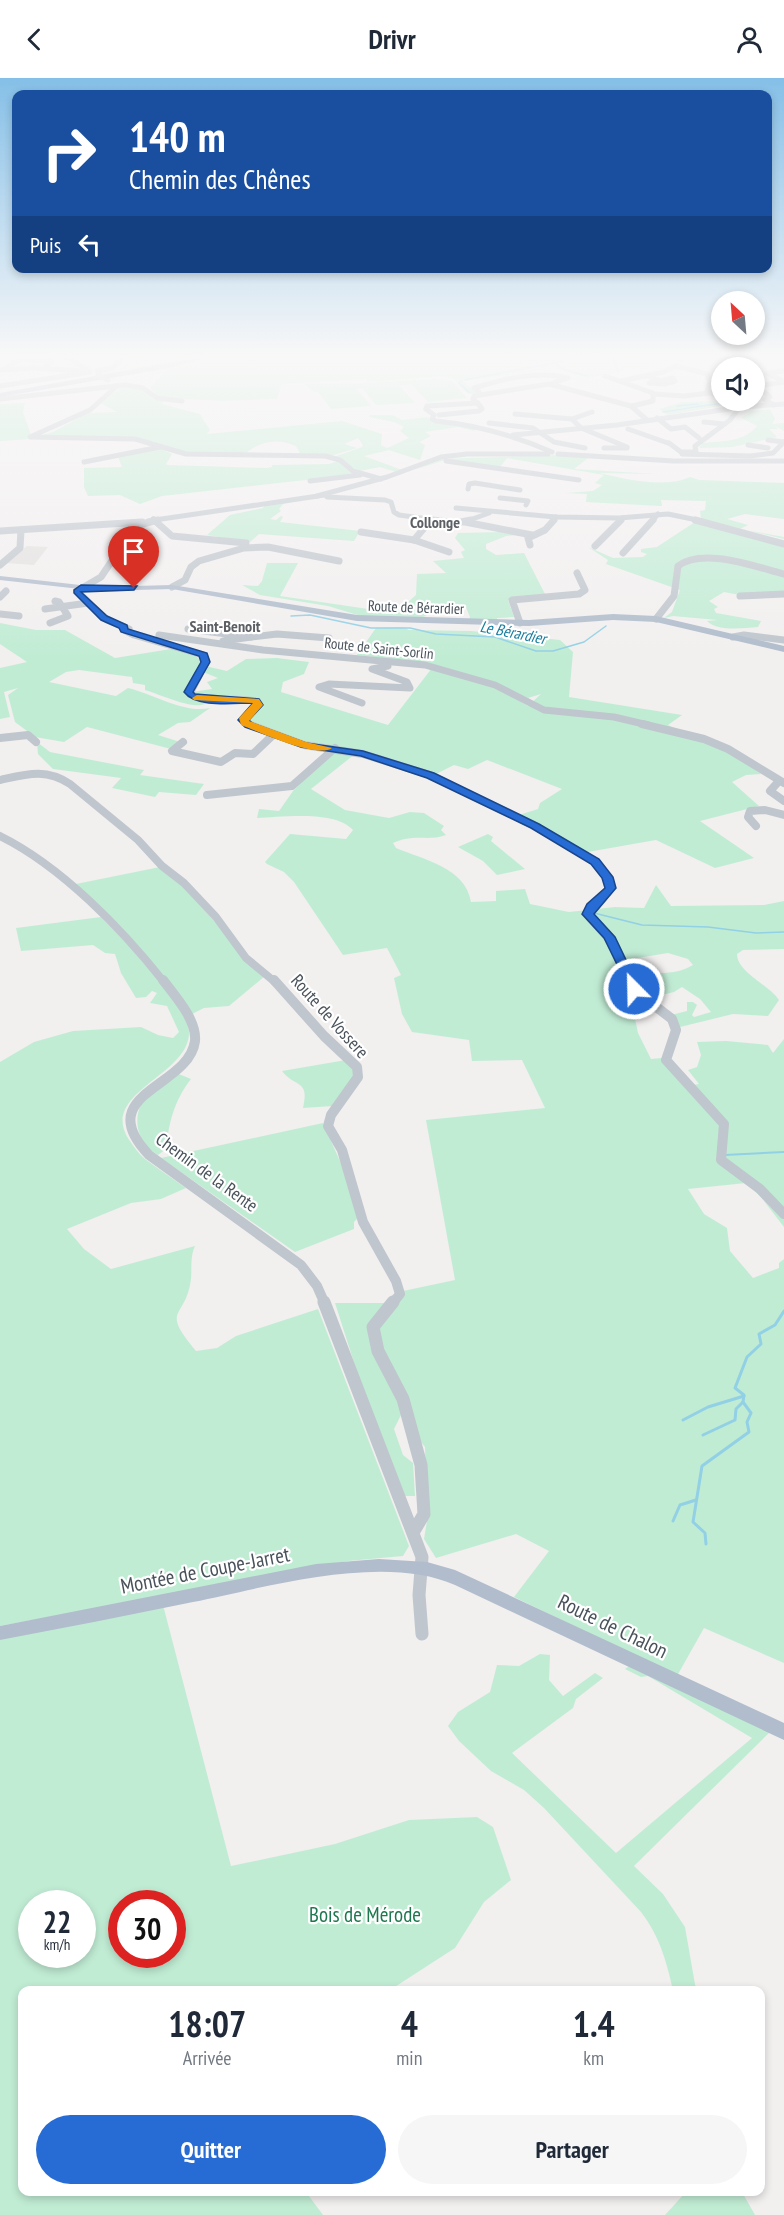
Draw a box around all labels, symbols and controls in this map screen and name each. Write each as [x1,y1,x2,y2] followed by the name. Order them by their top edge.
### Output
[368,22,416,56] text: Drivr
[18,23,51,56] icon: back
[733,23,766,56] icon: person
[129,109,226,164] text: 140 m
[30,114,108,192] icon: right
[129,162,311,196] text: Chemin des Chênes
[73,228,106,261] icon: left
[30,231,61,259] text: Puis
[711,291,765,345] north arrow
[711,291,765,411] map controls
[711,357,765,411] button: sound
[410,512,460,532] district label: Collonge
[108,526,159,588] pin
[117,535,150,568] icon: arrive
[367,596,465,618] street label: Route de Bérardier
[190,616,261,636] district label: Saint-Benoit
[478,616,550,649] water label: Le Bérardier
[324,633,434,663] street label: Route de Saint-Sorlin
[602,957,666,1021] position arrow
[286,969,374,1063] street label: Route de Vossere
[151,1127,263,1217] street label: Chemin de la Rente
[118,1540,292,1600] street label: Montée de Coupe-Jarret
[554,1588,672,1664] street label: Route de Chalon
[108,1890,186,1968] speed limit sign: 30
[309,1901,421,1928] park label: Bois de Mérode
[43,1902,71,1941] text: 22
[44,1935,70,1954] text: km/h
[168,2000,246,2047] text: 18:07
[401,2000,418,2047] text: 4
[573,2000,615,2047] text: 1.4
[183,2045,232,2071] text: Arrivée
[396,2045,422,2071] text: min
[583,2045,604,2071] text: km
[36,2115,386,2184] button: Quitter
[398,2115,747,2184] button: Partager

